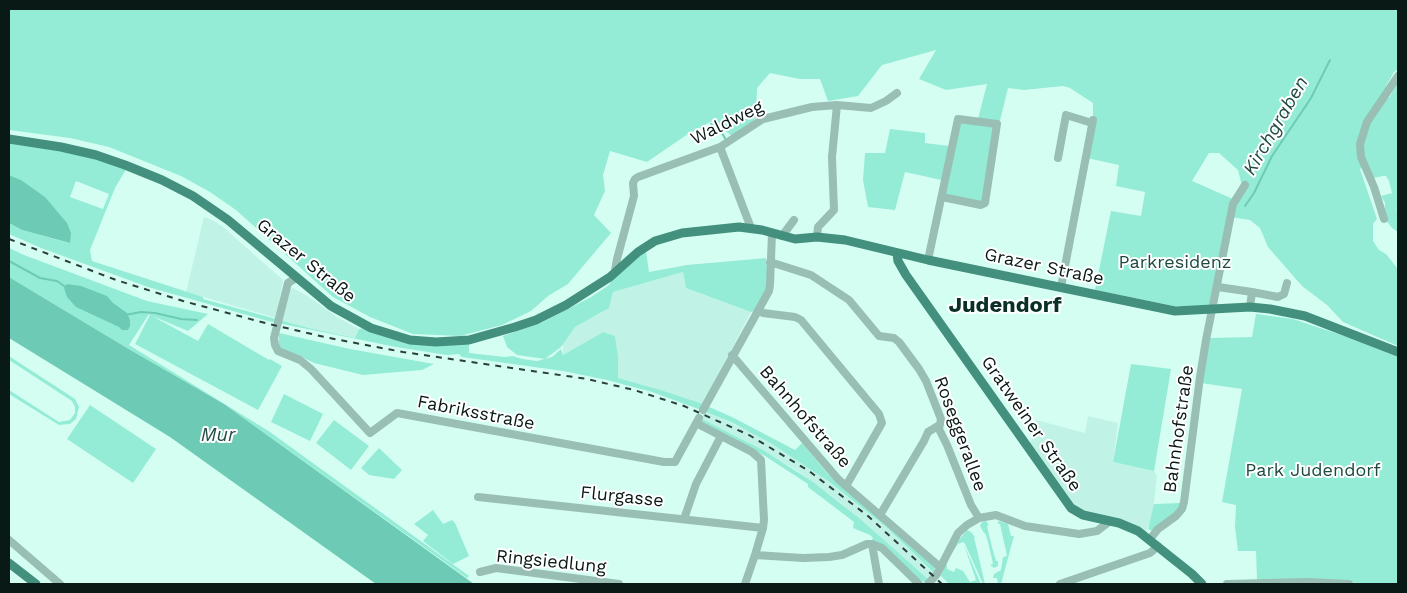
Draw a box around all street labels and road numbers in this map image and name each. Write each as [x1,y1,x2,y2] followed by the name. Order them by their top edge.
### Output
[687,96,767,150] street label: Waldweg
[252,214,360,308] street label: Grazer Straße
[982,244,1106,290] street label: Grazer Straße
[976,352,1086,496] street label: Gratweiner Straße
[755,361,855,473] street label: Bahnhofstraße
[1159,364,1199,494] street label: Bahnhofstraße
[929,373,991,495] street label: Roseggerallee
[416,391,536,435] street label: Fabriksstraße
[579,482,665,512] street label: Flurgasse
[495,545,607,579] street label: Ringsiedlung

